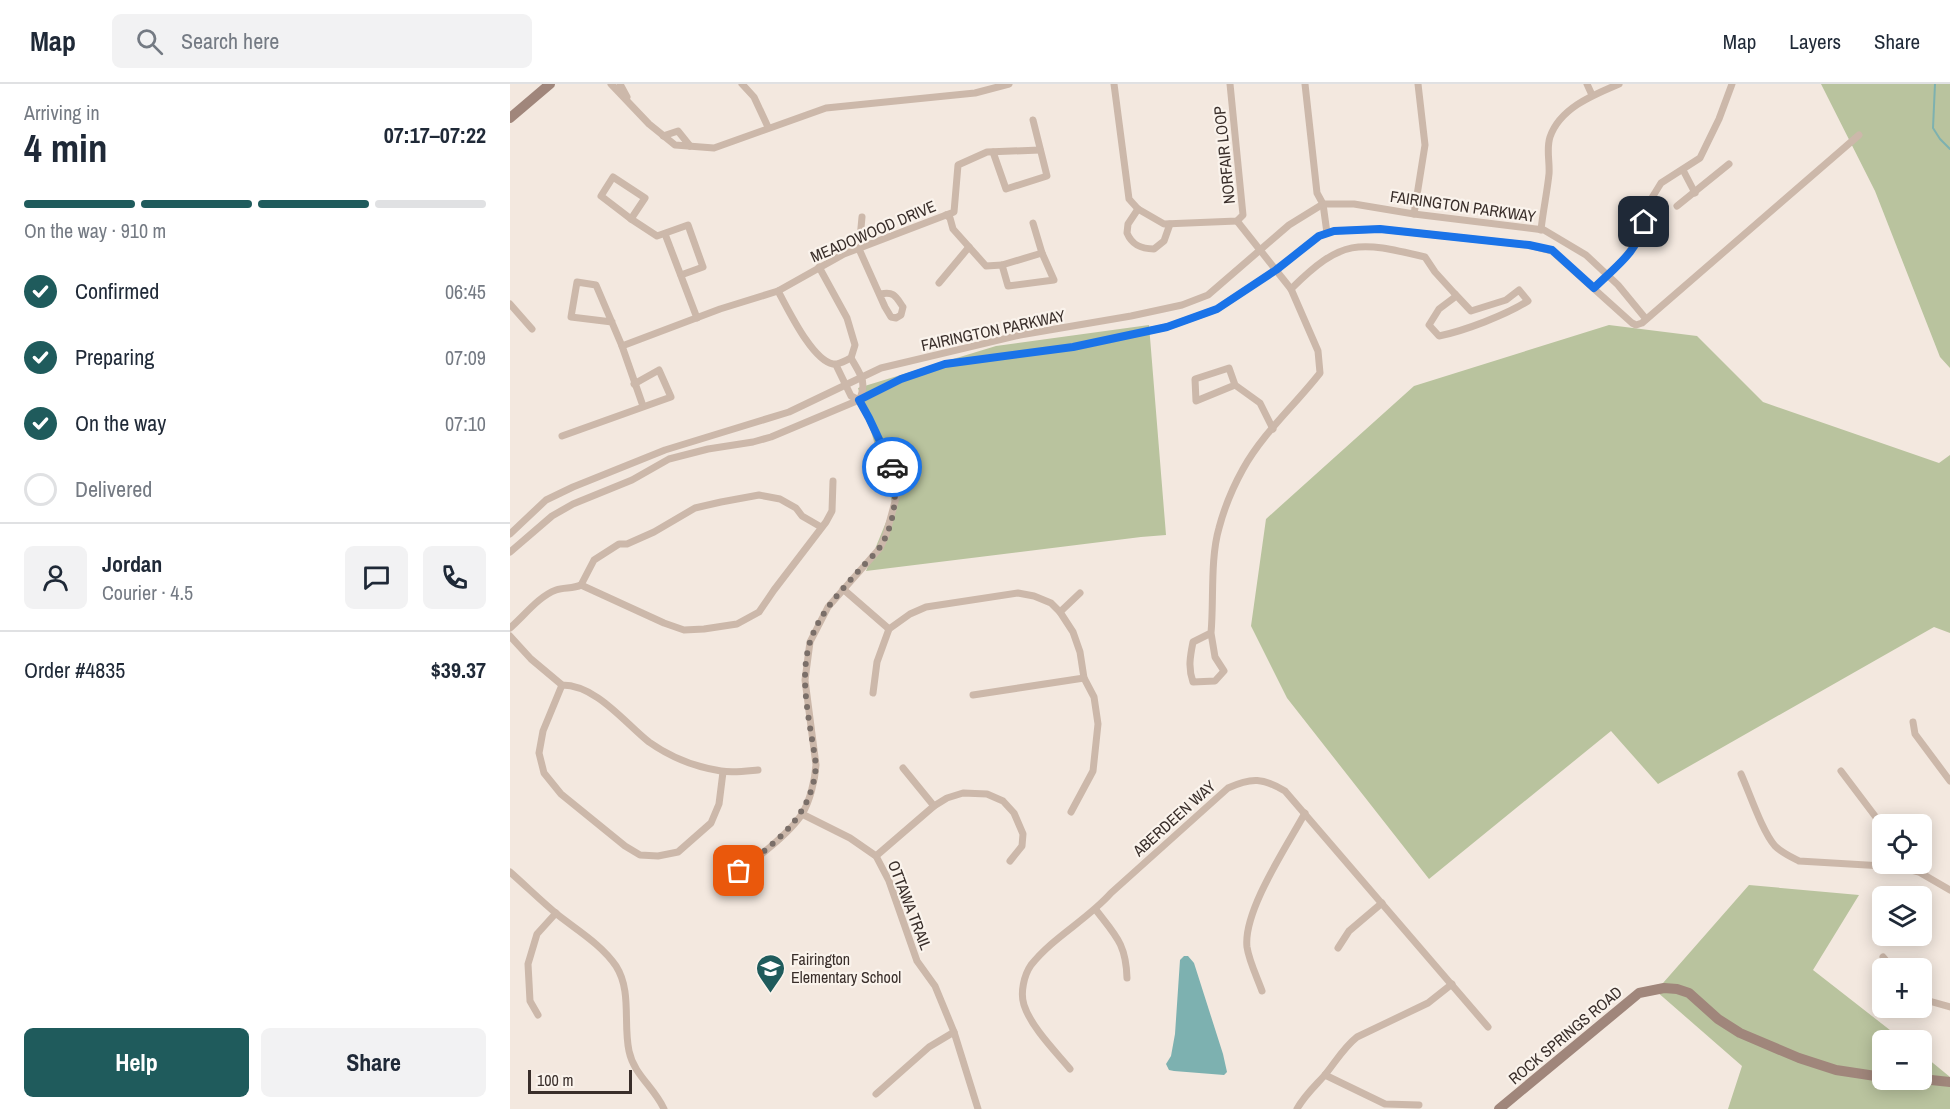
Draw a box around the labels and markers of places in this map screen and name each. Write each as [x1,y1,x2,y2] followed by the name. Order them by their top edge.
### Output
[1618,196,1669,247] pin
[713,845,764,896] pin
[791,948,901,988] place label: Fairington Elementary School
[754,952,786,994] school or university icon: Fairington Elementary School

